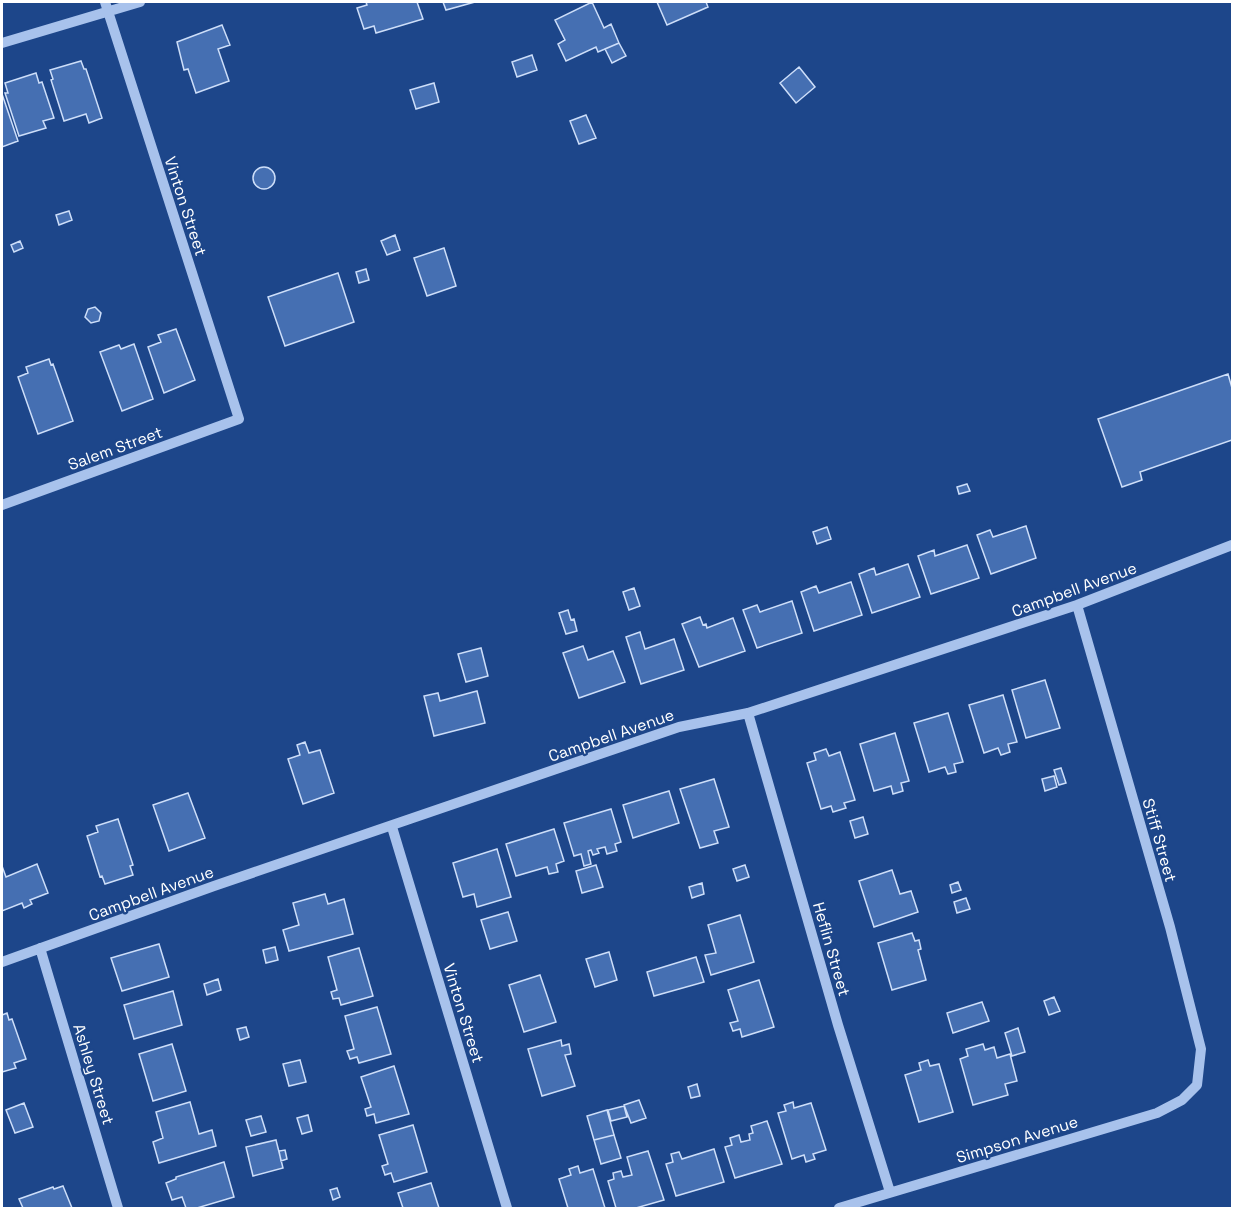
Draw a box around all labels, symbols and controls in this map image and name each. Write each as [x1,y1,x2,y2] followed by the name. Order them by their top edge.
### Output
[160,154,211,258] street label: Vinton Street
[65,422,165,475] street label: Salem Street
[1009,557,1140,622] street label: Campbell Avenue
[546,704,677,767] street label: Campbell Avenue
[1138,796,1182,885] street label: Stiff Street
[86,861,217,926] street label: Campbell Avenue
[808,900,855,999] street label: Heflin Street
[438,961,489,1066] street label: Vinton Street
[68,1021,119,1127] street label: Ashley Street
[954,1111,1081,1168] street label: Simpson Avenue

